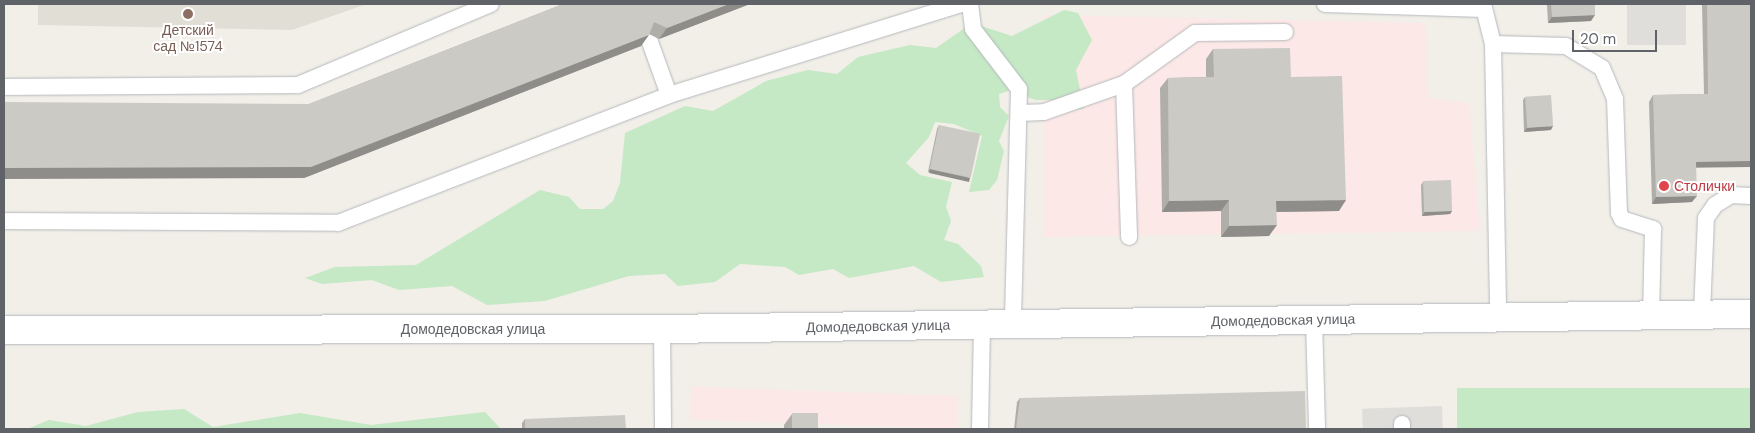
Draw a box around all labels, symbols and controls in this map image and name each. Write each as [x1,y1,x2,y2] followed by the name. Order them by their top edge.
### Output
[182,8,194,20] marker: Детский сад №1574
[1575,20,1660,52] scale bar
[153,22,223,54] place label: Детский сад №1574
[1580,29,1616,49] text: 20 m
[1674,178,1735,194] place label: Столички
[1658,180,1670,192] marker: Столички
[1211,310,1355,330] street label: Домодедовская улица
[806,316,950,336] street label: Домодедовская улица
[401,321,545,337] street label: Домодедовская улица

